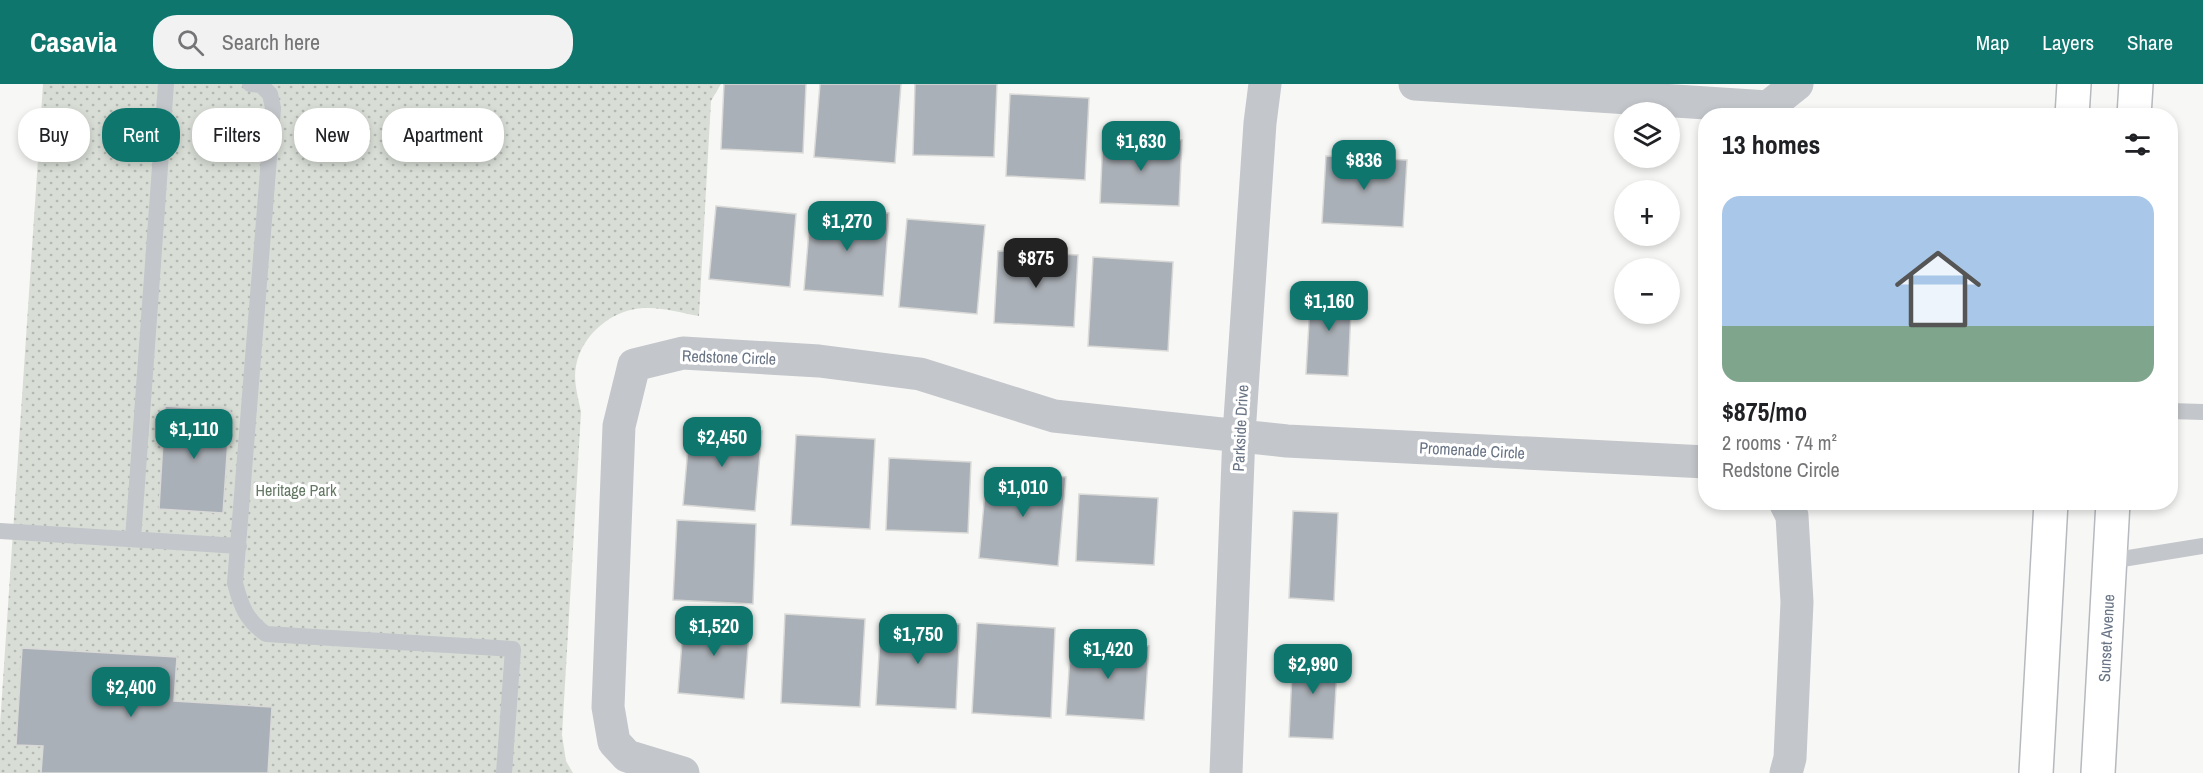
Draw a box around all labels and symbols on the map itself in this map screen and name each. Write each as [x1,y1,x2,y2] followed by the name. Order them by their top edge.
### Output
[1092,121,1190,172] pin: $1,630
[1328,140,1400,191] pin: $836
[798,201,896,252] pin: $1,270
[1000,238,1072,289] pin: $875
[1280,281,1378,332] pin: $1,160
[682,344,776,370] street label: Redstone Circle
[1227,384,1253,472] street label: Parkside Drive
[145,409,243,460] pin: $1,110
[673,417,771,468] pin: $2,450
[1419,436,1525,464] street label: Promenade Circle
[974,467,1072,518] pin: $1,010
[256,479,337,501] park label: Heritage Park
[2093,593,2119,683] street label: Sunset Avenue
[665,606,763,657] pin: $1,520
[869,614,967,665] pin: $1,750
[1059,629,1157,680] pin: $1,420
[1264,644,1362,695] pin: $2,990
[82,667,180,718] pin: $2,400

